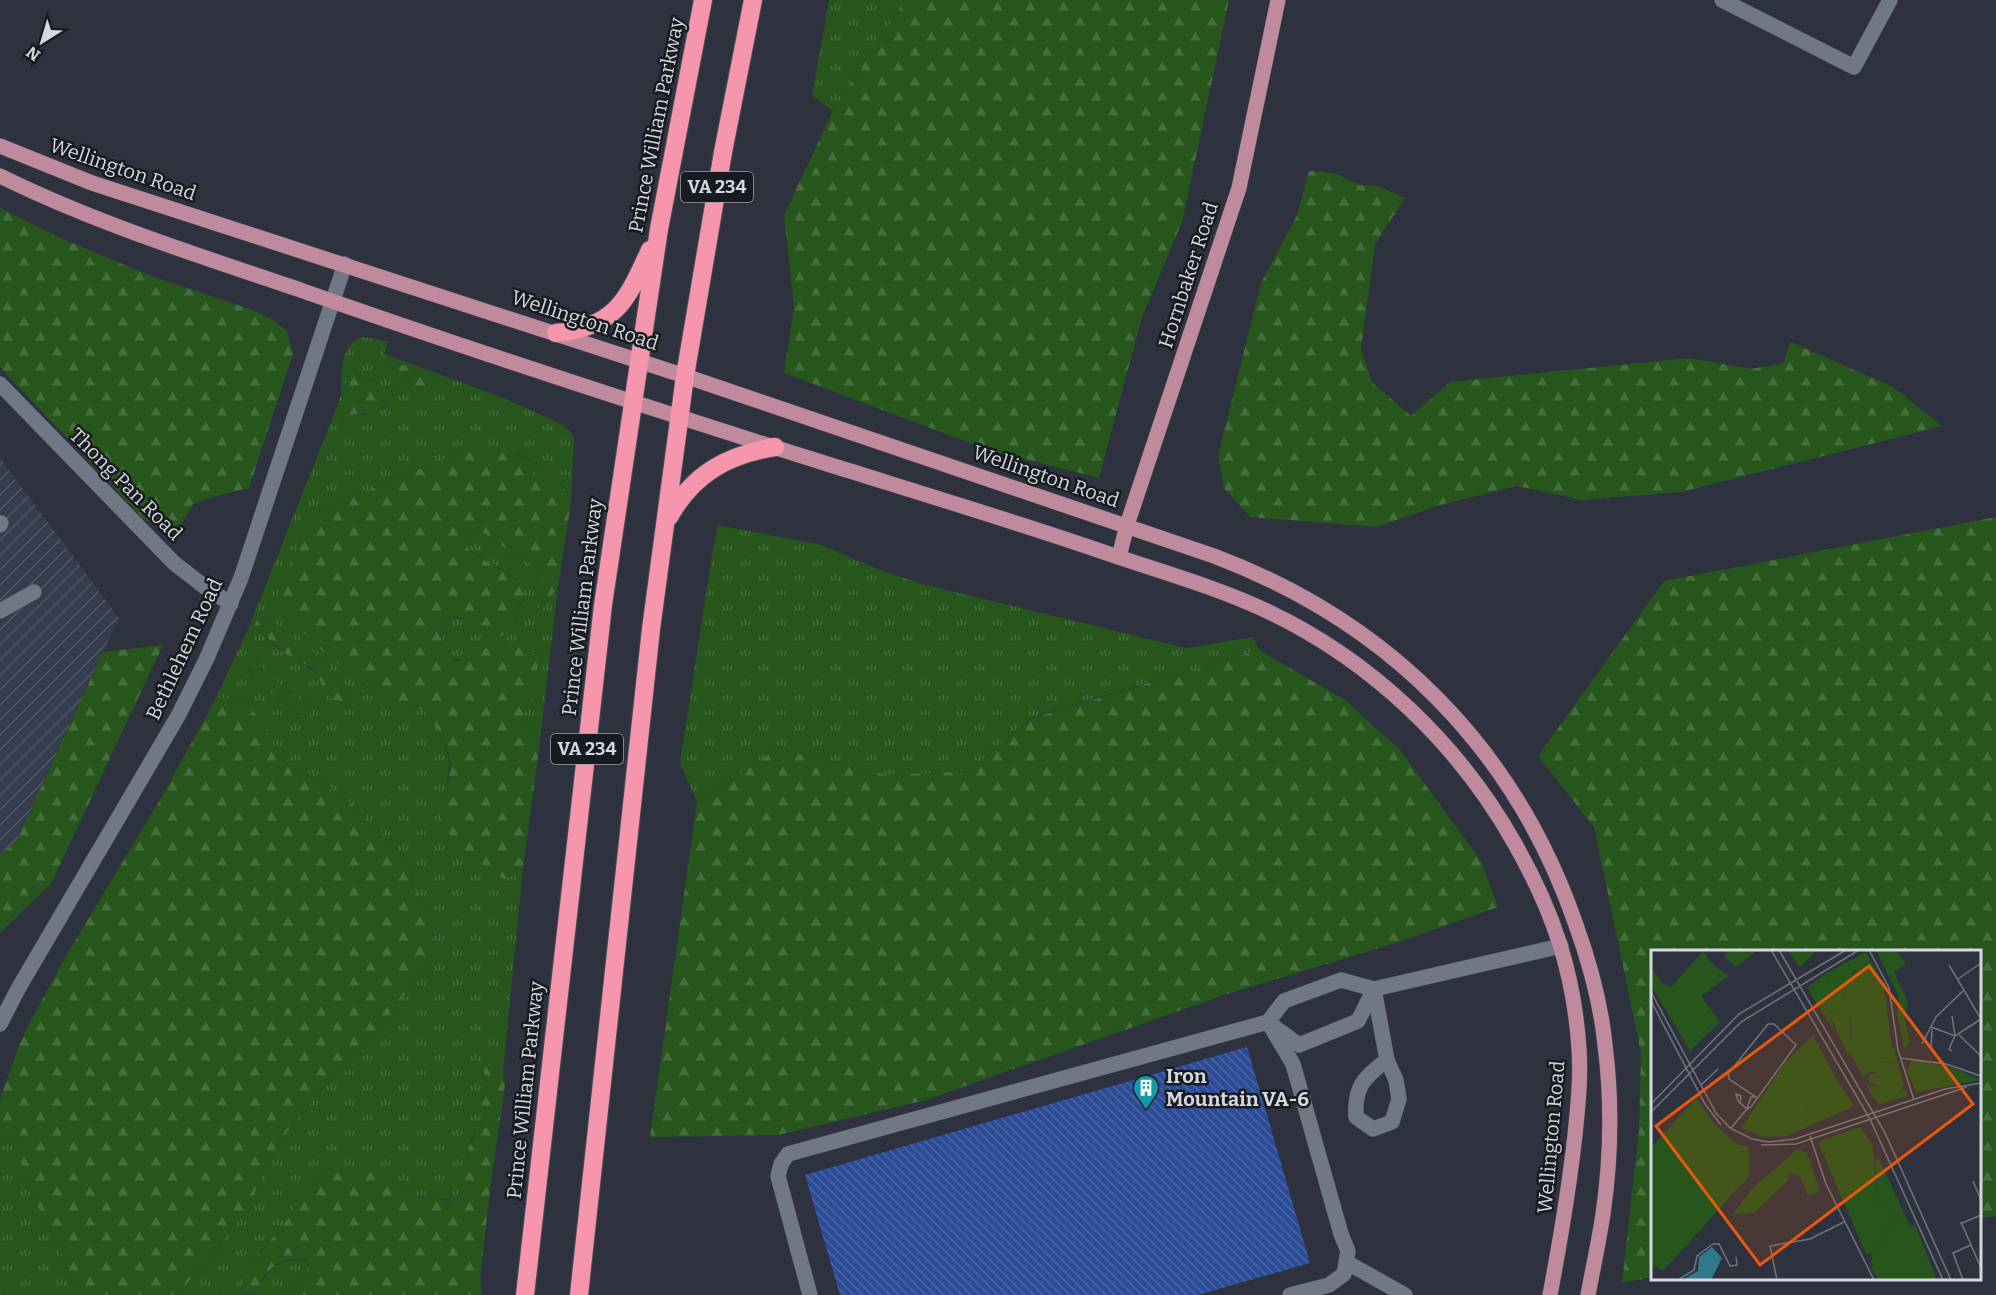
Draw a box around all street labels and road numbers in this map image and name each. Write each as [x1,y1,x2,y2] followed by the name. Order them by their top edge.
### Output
[623,15,689,235] street label: Prince William Parkway
[47,133,200,205] street label: Wellington Road
[681,172,753,202] road number: VA 234
[1153,199,1223,351] street label: Hornbaker Road
[508,285,662,355] street label: Wellington Road
[65,423,187,545] street label: Thong Pan Road
[970,440,1123,512] street label: Wellington Road
[557,496,607,717] street label: Prince William Parkway
[141,574,227,724] street label: Bethlehem Road
[551,734,623,764] road number: VA 234
[502,979,548,1200] street label: Prince William Parkway
[1532,1059,1570,1214] street label: Wellington Road

